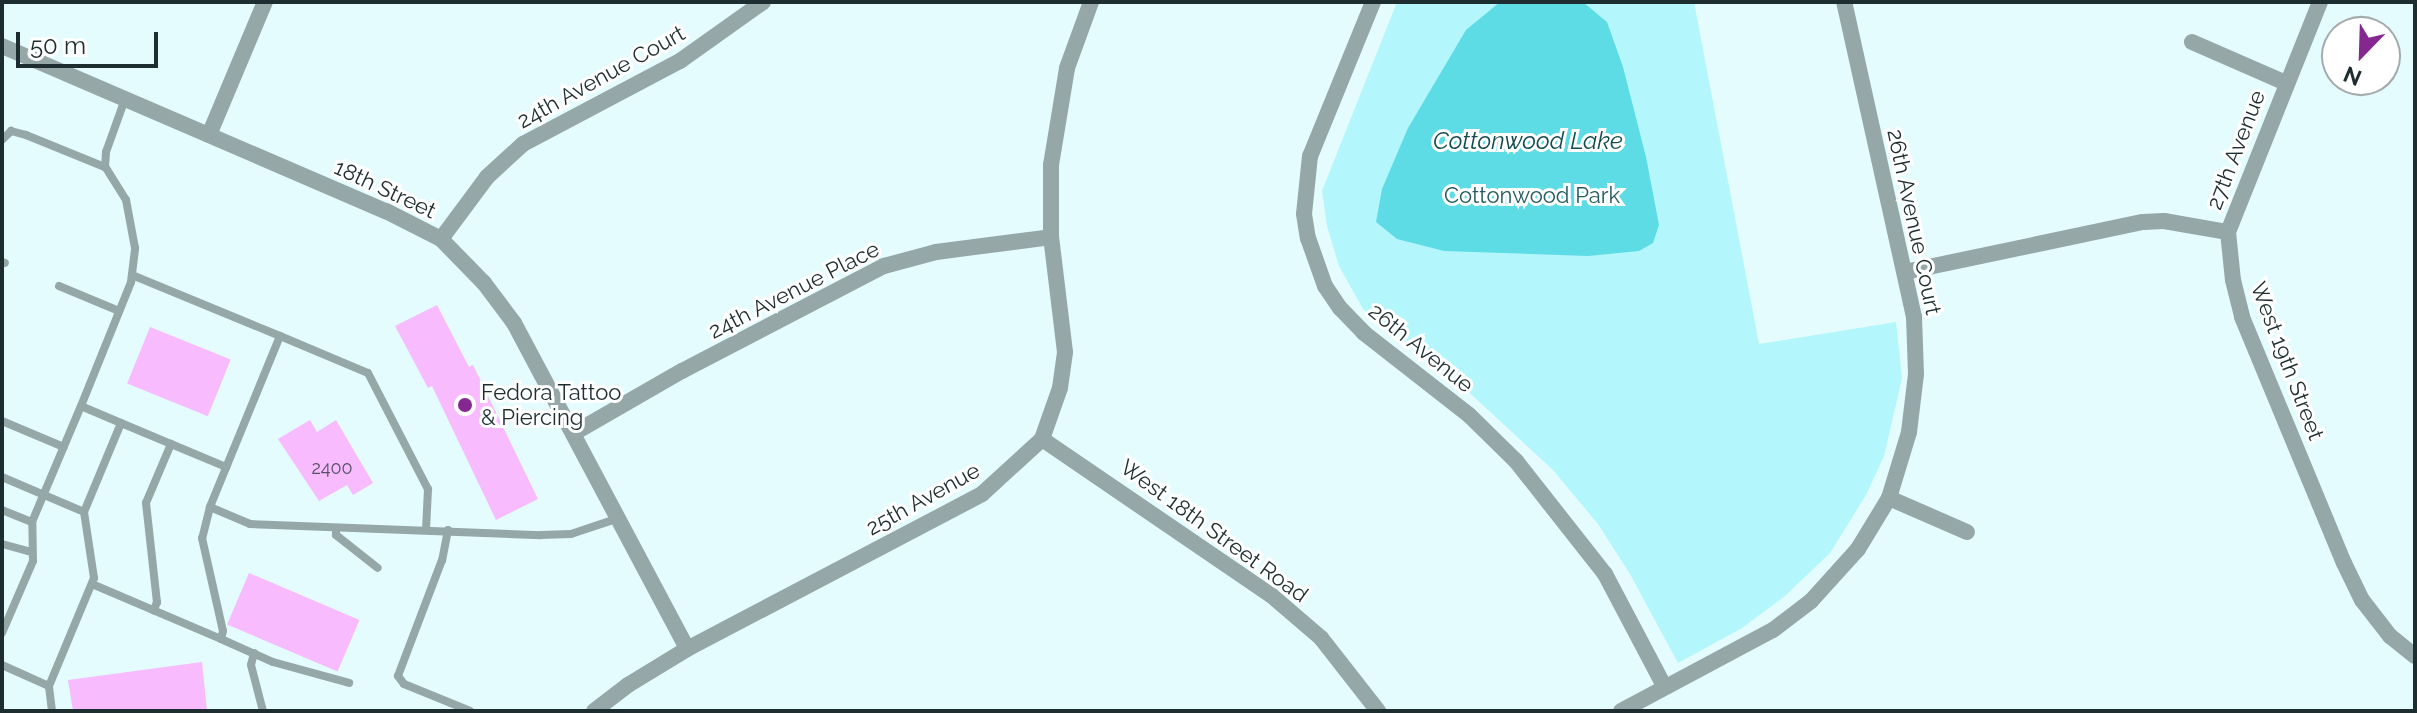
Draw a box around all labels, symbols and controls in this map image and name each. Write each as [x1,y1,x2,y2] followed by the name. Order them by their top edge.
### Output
[20,16,162,66] scale bar
[2321,16,2401,96] north arrow
[512,20,690,134] street label: 24th Avenue Court
[30,31,86,60] text: 50 m
[2340,61,2365,92] text: N
[2201,86,2271,214] street label: 27th Avenue
[1881,126,1947,318] street label: 26th Avenue Court
[1433,127,1623,155] water label: Cottonwood Lake
[330,154,440,224] street label: 18th Street
[1444,183,1620,209] park label: Cottonwood Park
[704,235,884,345] street label: 24th Avenue Place
[2245,278,2329,444] street label: West 19th Street
[1363,298,1479,398] street label: 26th Avenue
[481,379,622,430] place label: Fedora Tattoo & Piercing
[456,396,474,414] marker: Fedora Tattoo & Piercing
[1115,454,1313,608] street label: West 18th Street Road
[311,457,353,479] house number: 2400
[861,457,985,541] street label: 25th Avenue

